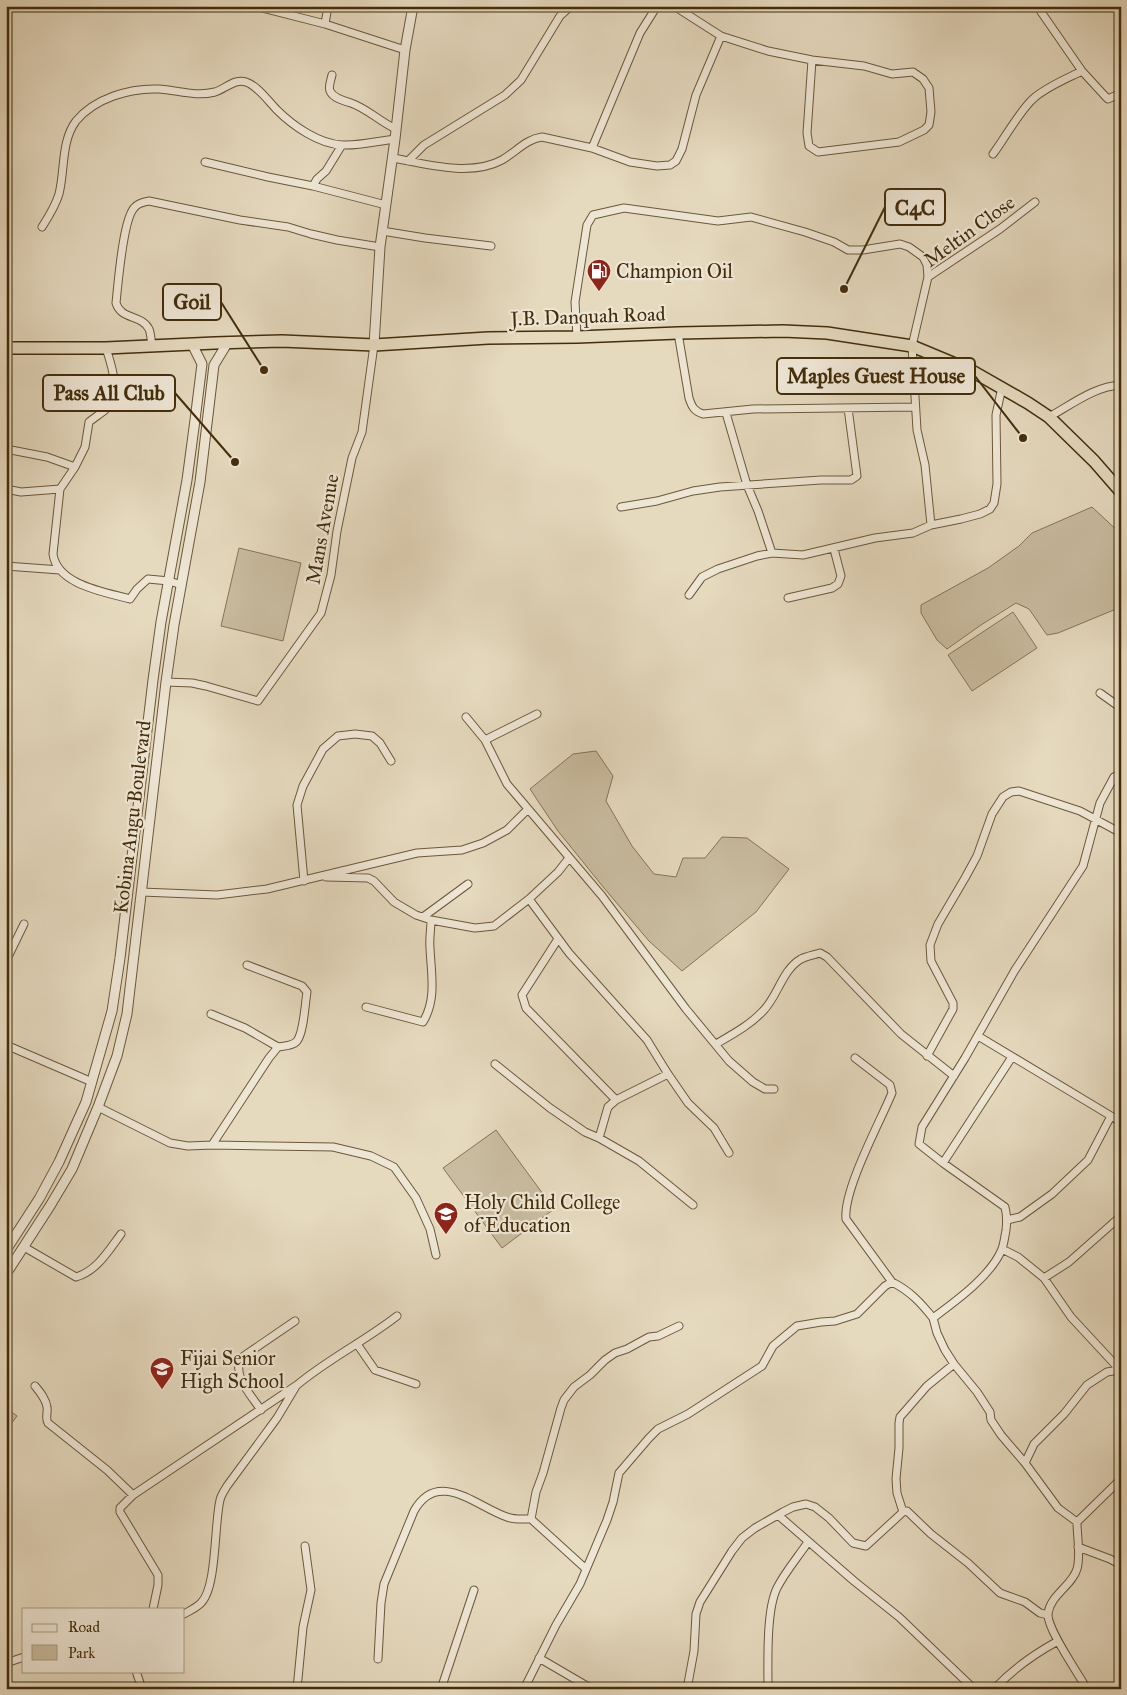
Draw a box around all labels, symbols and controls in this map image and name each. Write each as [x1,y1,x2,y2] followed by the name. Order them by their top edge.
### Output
[885,189,945,225] callout: C4C
[919,190,1019,272] street label: Meltin Close
[895,195,935,221] text: C4C
[586,258,612,292] fuel station icon: Champion Oil
[616,259,734,283] place label: Champion Oil
[163,284,221,320] callout: Goil
[173,289,212,315] text: Goil
[508,301,666,332] street label: J.B. Danquah Road
[777,358,975,394] callout: Maples Guest House
[787,363,966,389] text: Maples Guest House
[43,375,175,411] callout: Pass All Club
[53,380,165,406] text: Pass All Club
[300,472,344,586] street label: Mans Avenue
[108,719,157,915] street label: Kobina Angu Boulevard
[464,1190,620,1237] place label: Holy Child College of Education
[433,1201,459,1235] school or university icon: Holy Child College of Education
[180,1346,285,1394] place label: Fijai Senior High School
[149,1356,175,1390] school or university icon: Fijai Senior High School
[22,1608,185,1672] legend
[68,1618,100,1636] text: Road
[68,1644,95,1662] text: Park

